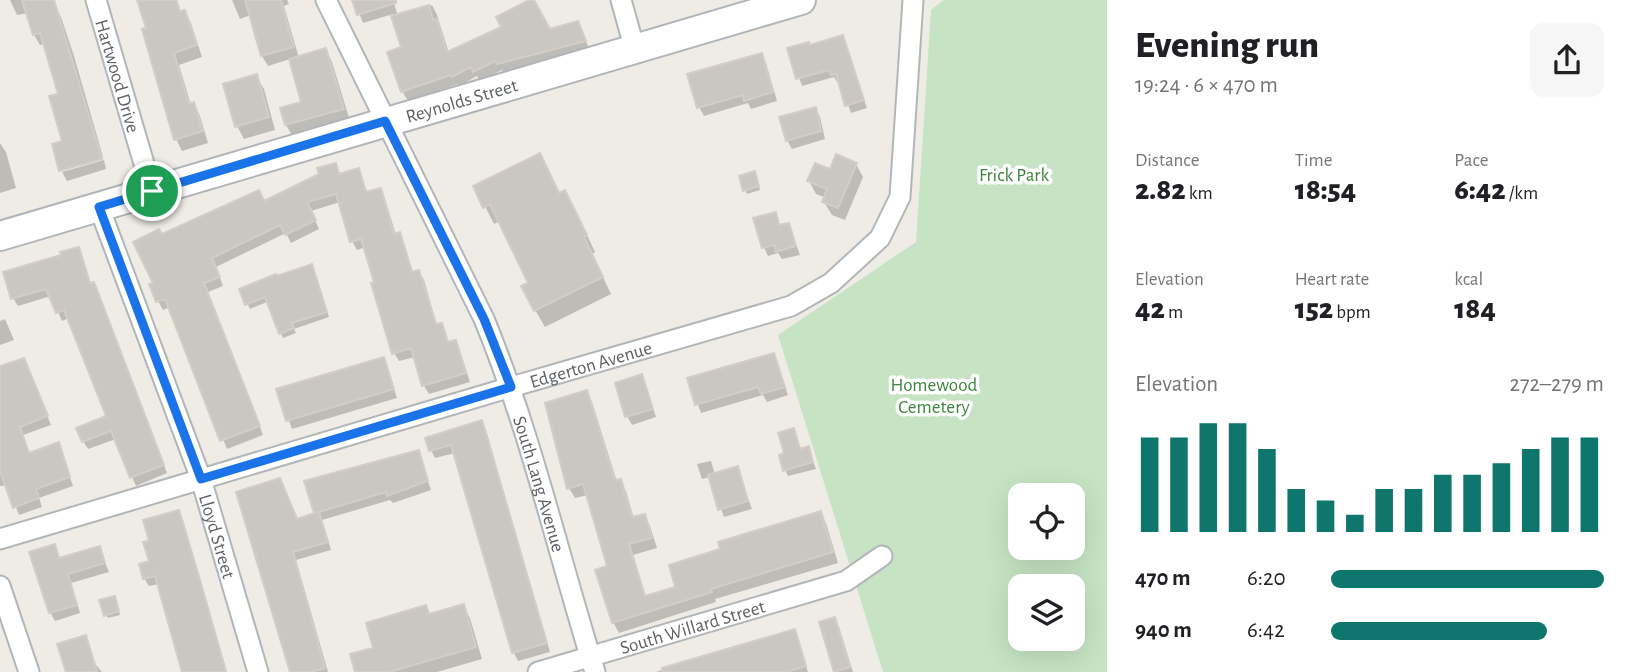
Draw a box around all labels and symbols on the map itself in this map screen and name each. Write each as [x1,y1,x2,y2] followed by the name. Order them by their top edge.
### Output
[91,17,142,135] street label: Hartwood Drive
[404,76,520,127] street label: Reynolds Street
[122,161,182,221] pin
[979,166,1049,185] park label: Frick Park
[528,339,654,392] street label: Edgerton Avenue
[891,376,978,417] park label: Homewood Cemetery
[509,414,567,554] street label: South Lang Avenue
[195,492,238,581] street label: Lloyd Street
[618,597,768,658] street label: South Willard Street

